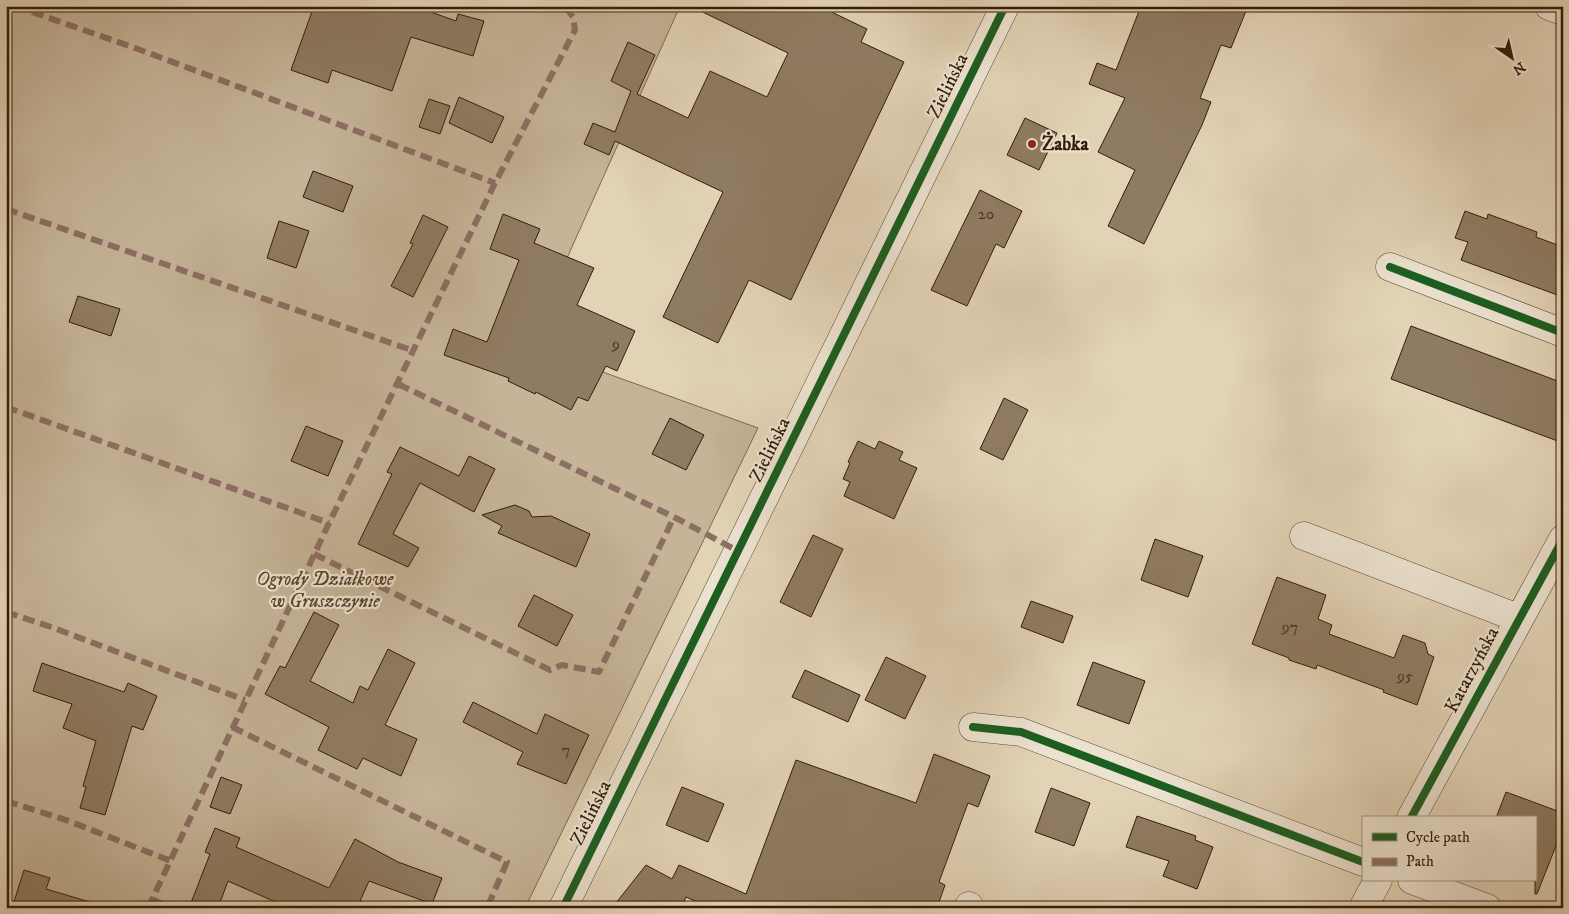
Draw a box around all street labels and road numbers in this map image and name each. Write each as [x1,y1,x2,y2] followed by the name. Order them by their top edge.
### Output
[922,50,974,122] street label: Zielińska
[744,414,796,486] street label: Zielińska
[1440,623,1504,717] street label: Katarzyńska
[565,777,617,849] street label: Zielińska

